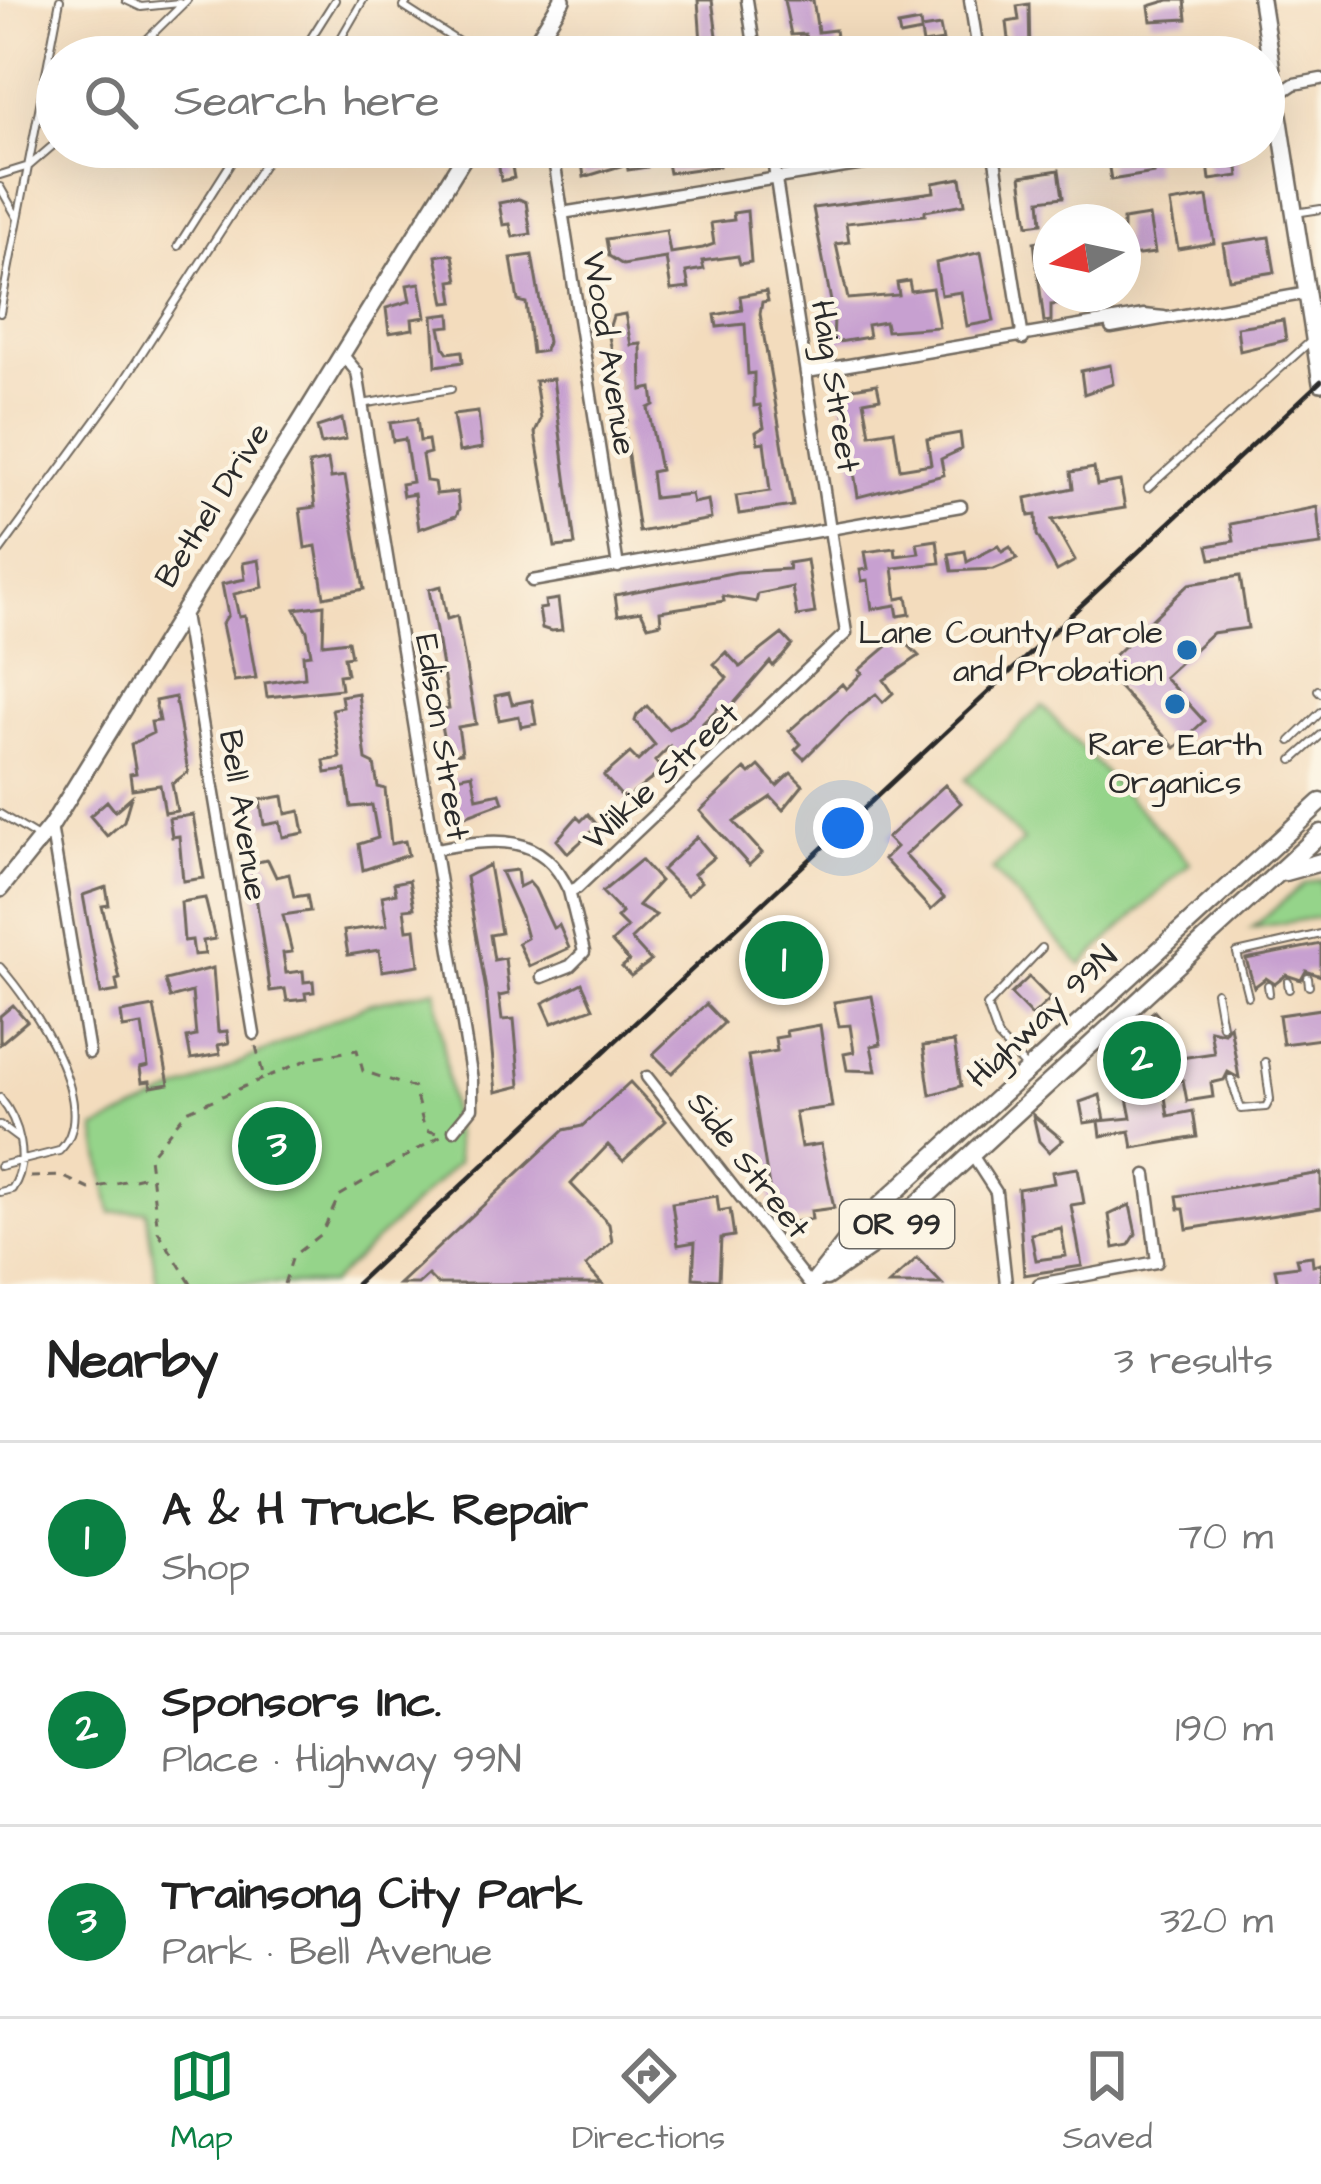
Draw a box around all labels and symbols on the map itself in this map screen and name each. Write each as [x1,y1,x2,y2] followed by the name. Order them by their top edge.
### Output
[1033,204,1141,312] north arrow
[570,248,648,458] street label: Wood Avenue
[797,297,871,476] street label: Haig Street
[144,414,282,596] street label: Bethel Drive
[858,610,1163,694] place label: Lane County Parole and Probation
[403,631,481,844] street label: Edison Street
[1174,637,1200,663] marker: Lane County Parole and Probation
[1162,691,1188,717] marker: Rare Earth Organics
[573,692,750,861] street label: Wilkie Street
[1088,722,1263,808] place label: Rare Earth Organics
[207,727,279,904] street label: Bell Avenue
[813,798,873,858] your location
[745,915,823,1005] pin: 1
[957,934,1129,1100] street label: Highway 99N
[1103,1015,1181,1105] pin: 2
[676,1082,821,1249] street label: Side Street
[238,1101,316,1191] pin: 3
[840,1200,954,1248] road number: OR 99

